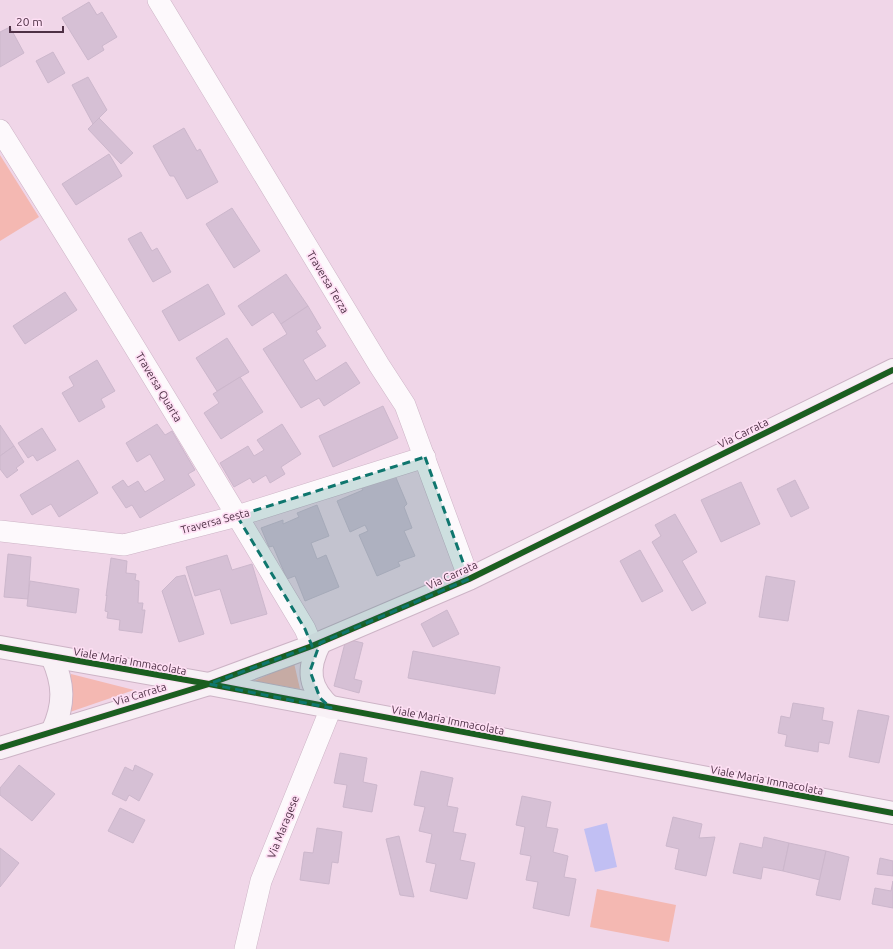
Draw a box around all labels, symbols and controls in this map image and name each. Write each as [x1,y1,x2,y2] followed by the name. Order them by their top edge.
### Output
[10,8,63,34] scale bar
[16,15,43,28] text: 20 m
[305,249,351,315] street label: Traversa Terza
[134,350,184,424] street label: Traversa Quarta
[716,416,770,450] street label: Via Carrata
[179,506,251,536] street label: Traversa Sesta
[425,558,479,592] street label: Via Carrata
[72,645,188,677] street label: Viale Maria Immacolata
[112,680,168,708] street label: Via Carrata
[390,703,506,737] street label: Viale Maria Immacolata
[709,763,825,797] street label: Viale Maria Immacolata
[265,794,301,860] street label: Via Maragese

